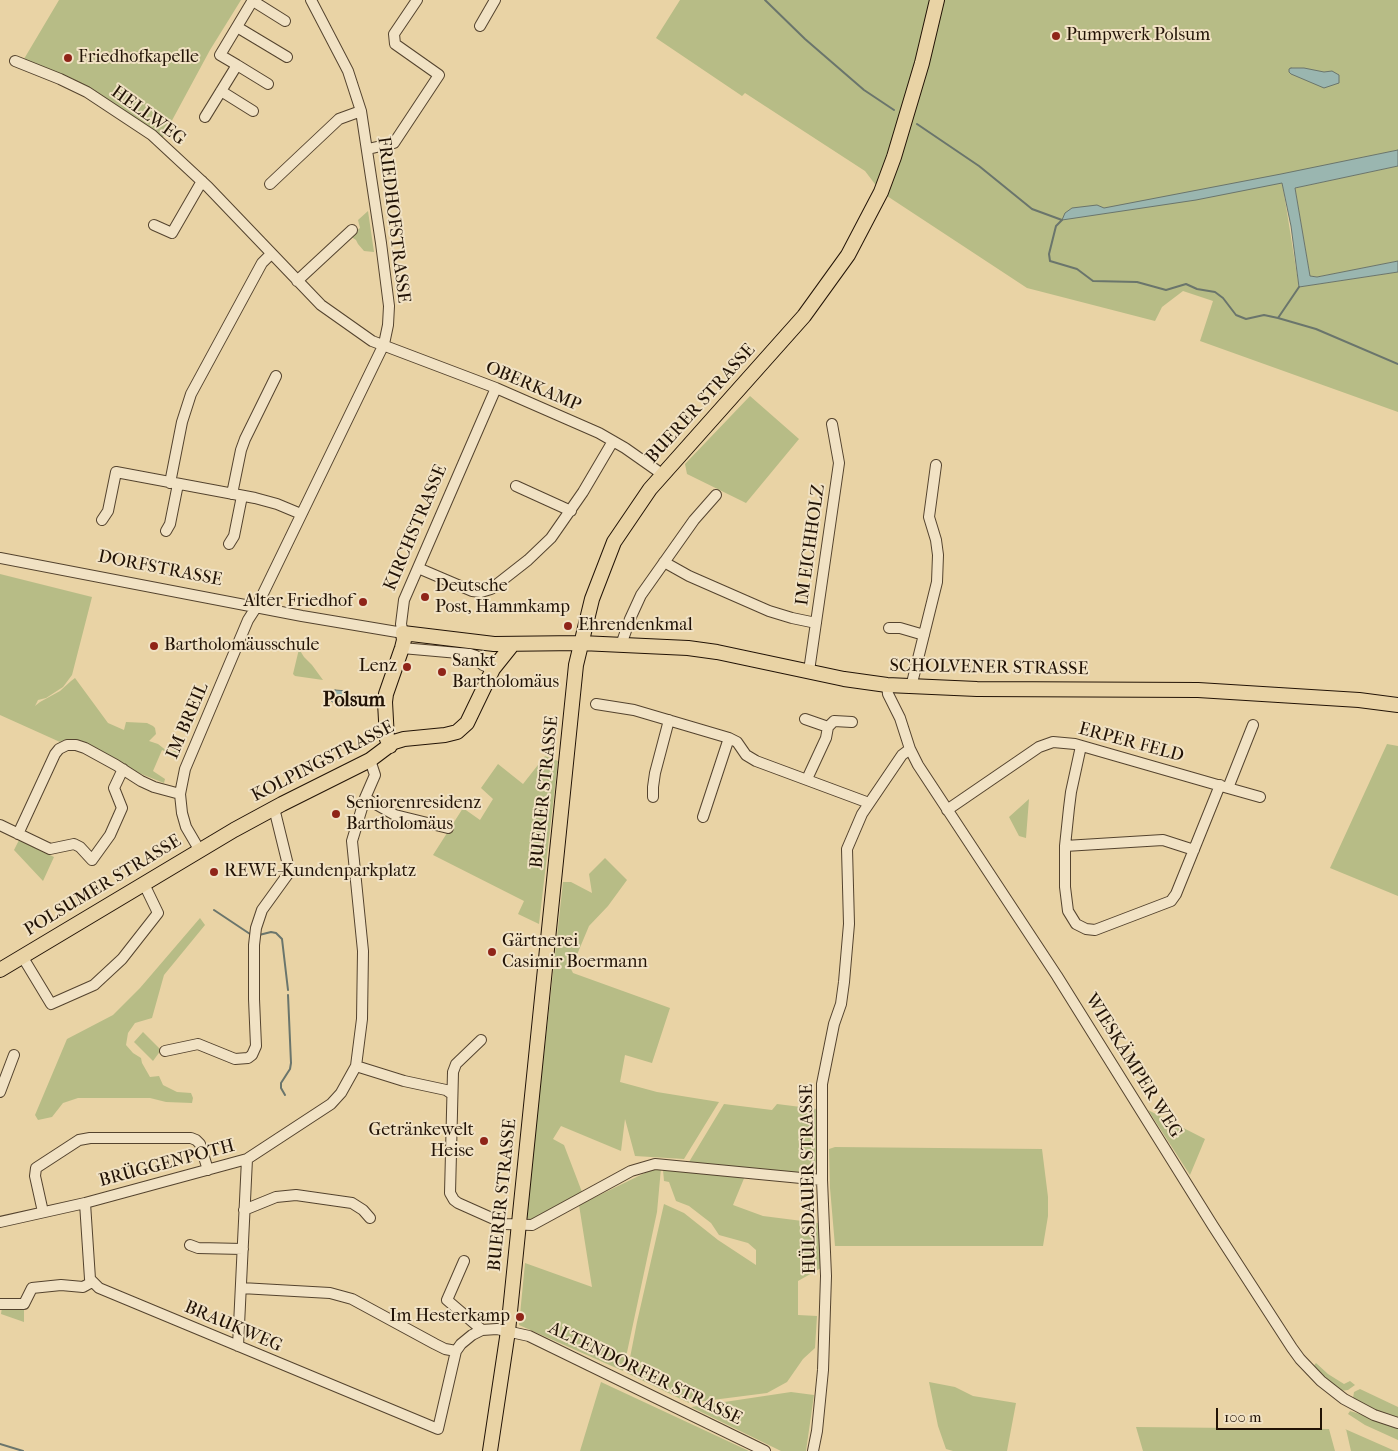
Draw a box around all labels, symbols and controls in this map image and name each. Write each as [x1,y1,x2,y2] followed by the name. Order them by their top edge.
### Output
[1066,25,1210,47] place label: Pumpwerk Polsum
[1050,30,1062,42] marker: Pumpwerk Polsum
[78,47,199,69] place label: Friedhofkapelle
[62,52,74,64] marker: Friedhofkapelle
[107,82,189,150] street label: HELLWEG
[372,135,414,305] street label: FRIEDHOFSTRASSE
[642,340,760,468] street label: BUERER STRASSE
[482,357,584,417] street label: OBERKAMP
[380,462,452,594] street label: KIRCHSTRASSE
[792,483,830,607] street label: IM EICHHOLZ
[96,546,224,592] street label: DORFSTRASSE
[435,576,570,618] place label: Deutsche Post, Hammkamp
[243,591,353,613] place label: Alter Friedhof
[419,591,431,603] marker: Deutsche Post, Hammkamp
[357,596,369,608] marker: Alter Friedhof
[578,615,693,637] place label: Ehrendenkmal
[562,620,574,632] marker: Ehrendenkmal
[164,635,319,657] place label: Bartholomäusschule
[148,640,160,652] marker: Bartholomäusschule
[452,651,559,694] place label: Sankt Bartholomäus
[889,655,1089,681] street label: SCHOLVENER STRASSE
[359,656,397,678] place label: Lenz
[401,661,413,673] marker: Lenz
[436,666,448,678] marker: Sankt Bartholomäus
[162,680,214,762] street label: IM BREIL
[323,689,385,713] district label: Polsum
[526,715,564,869] street label: BUERER STRASSE
[248,717,398,807] street label: KOLPINGSTRASSE
[1076,719,1186,767] street label: ERPER FELD
[346,793,481,836] place label: Seniorenresidenz Bartholomäus
[330,808,342,820] marker: Seniorenresidenz Bartholomäus
[21,831,185,941] street label: POLSUMER STRASSE
[224,861,416,883] place label: REWE-Kundenparkplatz
[208,866,220,878] marker: REWE-Kundenparkplatz
[502,931,648,974] place label: Gärtnerei Casimir Boermann
[486,946,498,958] marker: Gärtnerei Casimir Boermann
[1080,990,1186,1142] street label: WIESKÄMPER WEG
[797,1084,821,1274] street label: HÜLSDAUER STRASSE
[484,1118,522,1272] street label: BUERER STRASSE
[369,1120,474,1162] place label: Getränkewelt Heise
[478,1135,490,1147] marker: Getränkewelt Heise
[97,1136,237,1192] street label: BRÜGGENPOTH
[181,1297,285,1357] street label: BRAUKWEG
[389,1306,510,1328] place label: Im Hesterkamp
[514,1311,526,1323] marker: Im Hesterkamp
[545,1318,745,1430] street label: ALTENDORFER STRASSE
[1218,1398,1324,1430] scale bar
[1224,1408,1262,1426] text: 100 m

